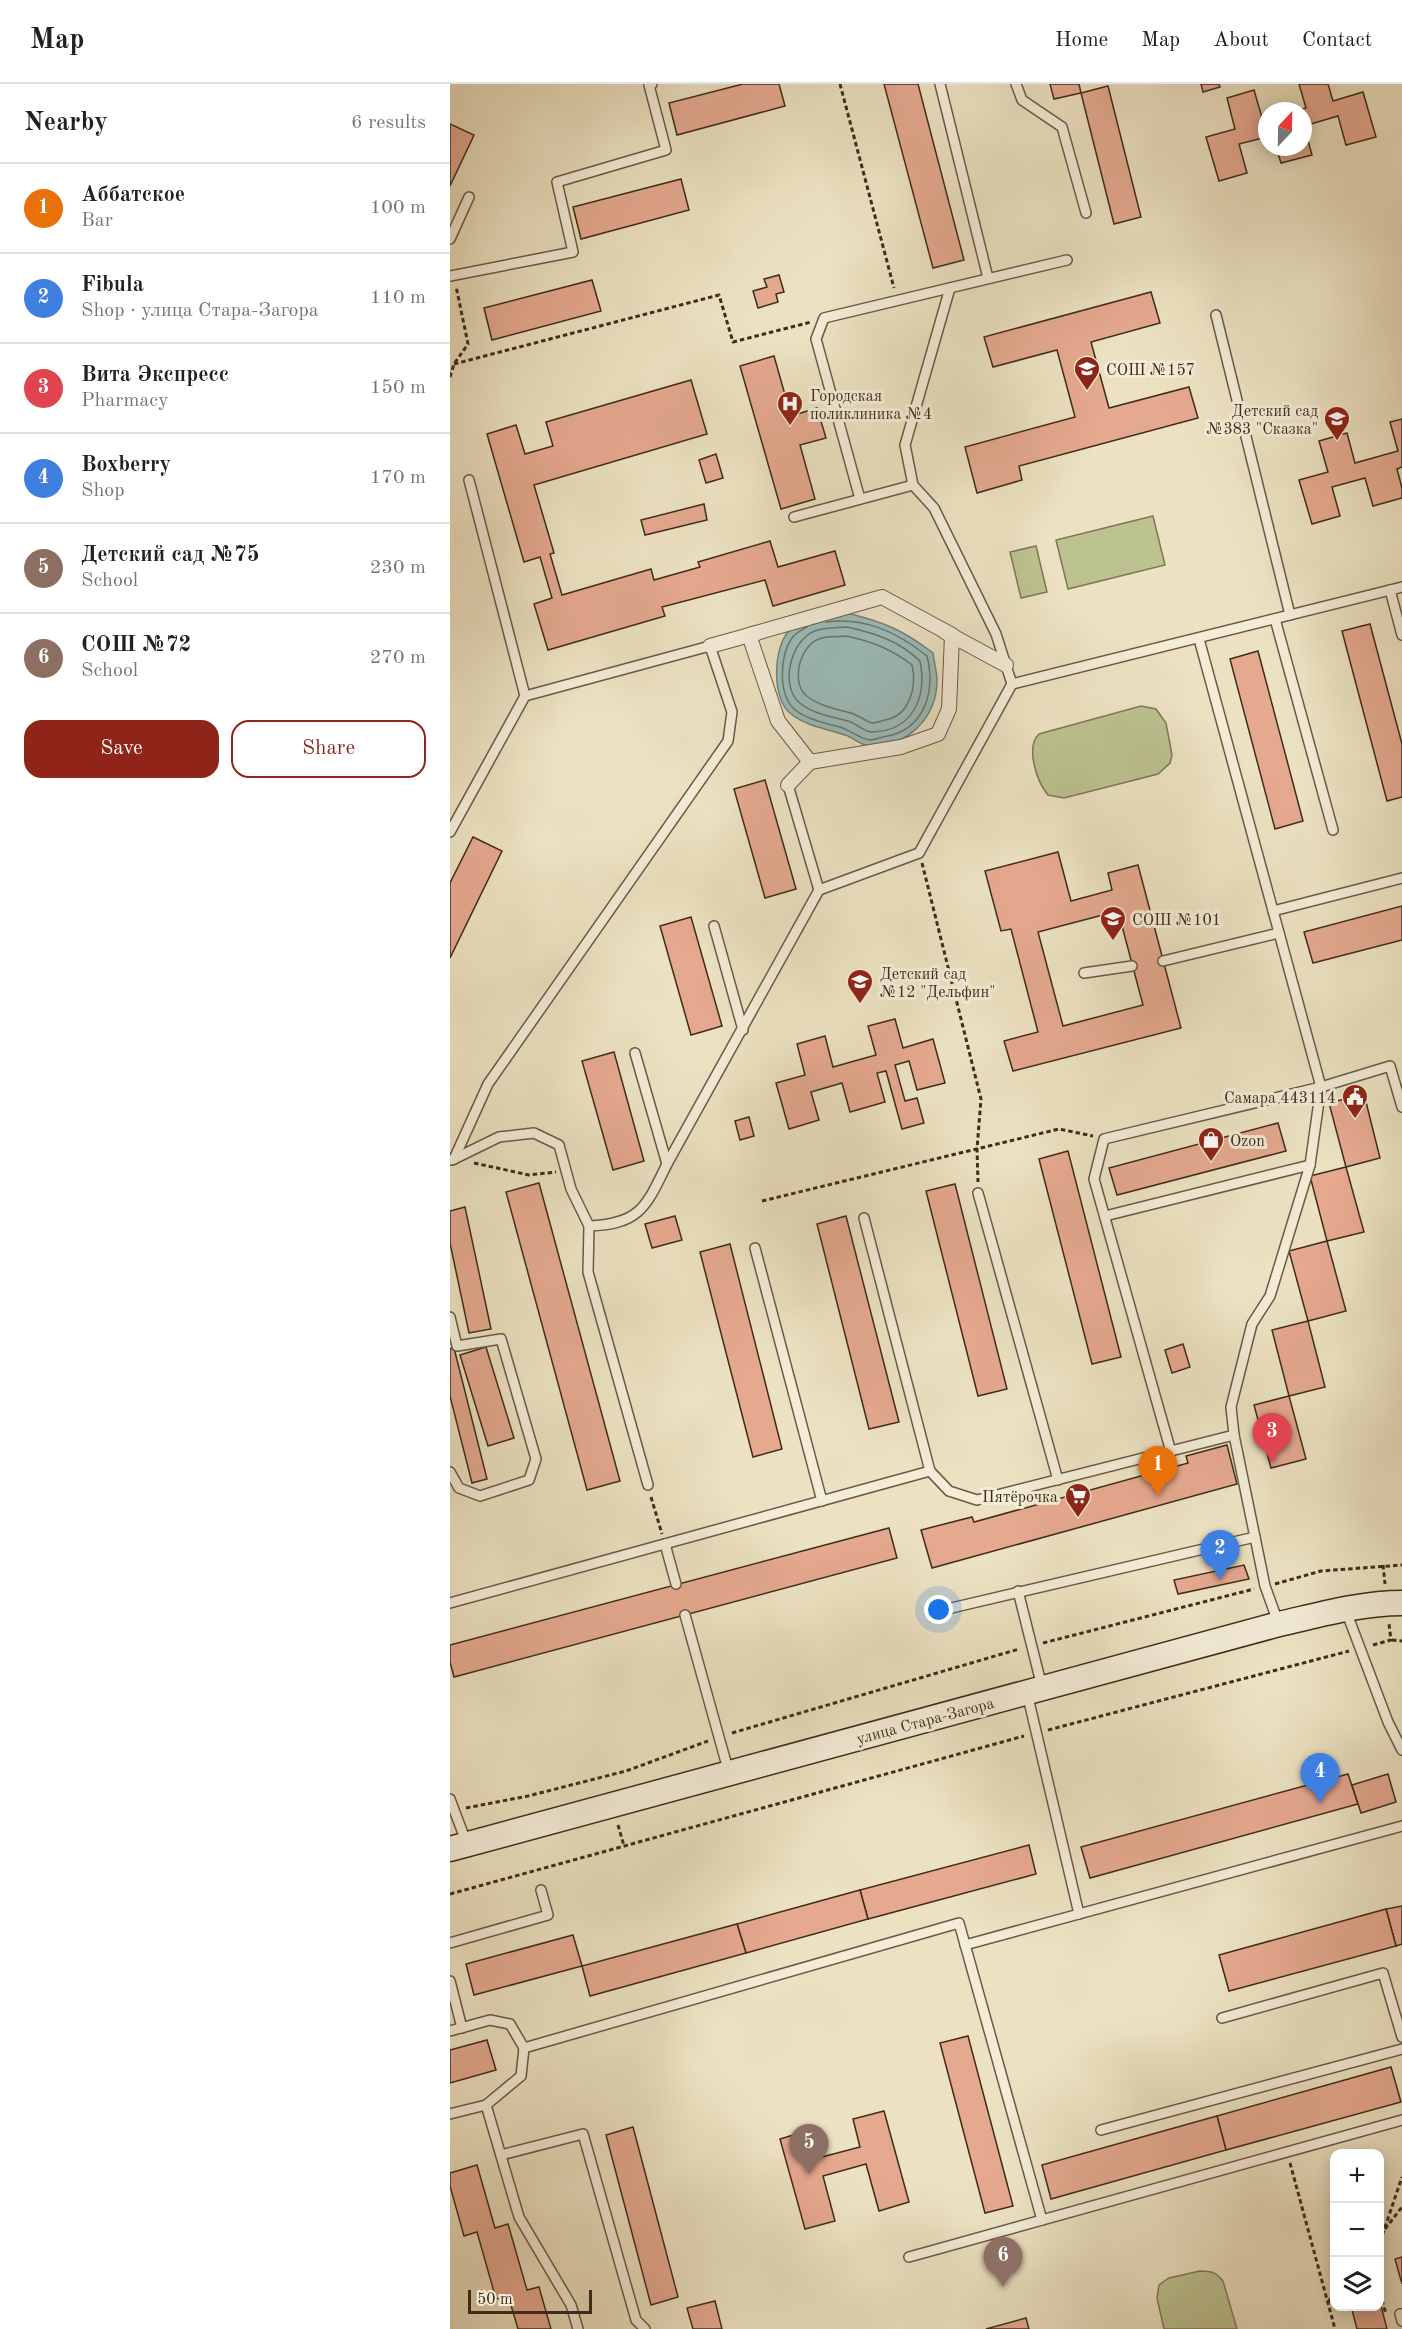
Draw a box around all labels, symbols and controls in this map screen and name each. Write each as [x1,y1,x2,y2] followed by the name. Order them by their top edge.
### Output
[30,27,84,55] text: Map
[1055,30,1108,51] text: Home
[1141,30,1180,51] text: Map
[1213,30,1269,51] text: About
[1302,30,1372,51] text: Contact
[1258,102,1312,156] north arrow
[24,110,108,136] text: Nearby
[351,113,426,133] text: 6 results
[81,184,185,206] text: Аббатское
[38,198,49,218] text: 1
[370,198,426,218] text: 100 m
[81,211,113,231] text: Bar
[81,274,144,296] text: Fibula
[38,288,49,308] text: 2
[370,288,426,308] text: 110 m
[81,301,319,321] text: Shop · улица Стара-Загора
[1072,354,1102,392] school or university icon: СОШ №157
[1106,363,1195,379] place label: СОШ №157
[81,364,229,386] text: Вита Экспресс
[38,378,49,398] text: 3
[370,378,426,398] text: 150 m
[775,389,805,427] hospital icon: Городская поликлиника №4
[810,389,932,423] place label: Городская поликлиника №4
[81,391,169,411] text: Pharmacy
[1206,404,1318,438] place label: Детский сад №383 "Сказка"
[1322,404,1352,442] school or university icon: Детский сад №383 "Сказка"
[81,454,171,476] text: Boxberry
[38,468,49,488] text: 4
[370,468,426,488] text: 170 m
[81,481,125,501] text: Shop
[81,544,260,566] text: Детский сад №75
[38,558,49,578] text: 5
[370,558,426,578] text: 230 m
[81,571,138,591] text: School
[81,634,191,656] text: СОШ №72
[38,648,49,668] text: 6
[370,648,426,668] text: 270 m
[81,661,138,681] text: School
[24,720,219,778] button: Save
[231,720,426,778] button: Share
[1098,904,1128,942] school or university icon: СОШ №101
[1132,913,1221,929] place label: СОШ №101
[845,967,875,1005] school or university icon: Детский сад №12 "Дельфин"
[880,967,995,1001] place label: Детский сад №12 "Дельфин"
[1340,1082,1370,1120] public building icon: Самара 443114
[1224,1091,1336,1107] place label: Самара 443114
[1196,1125,1226,1163] shop icon: Ozon
[1230,1134,1265,1150] place label: Ozon
[1252,1414,1292,1463] pin: 3
[1138,1446,1178,1496] pin: 1
[1063,1481,1093,1519] supermarket icon: Пятёрочка
[982,1490,1058,1506] place label: Пятёрочка
[1200,1530,1240,1580] pin: 2
[924,1595,953,1624] your location
[855,1696,996,1748] street label: улица Стара-Загора
[1300,1754,1340,1803] pin: 4
[790,2124,828,2174] pin: 5
[1330,2149,1384,2311] map controls
[1330,2149,1384,2203] button: +
[1330,2203,1384,2257] button: −
[984,2238,1022,2287] pin: 6
[1330,2257,1384,2311] button: layers
[468,2287,592,2314] scale bar
[477,2292,513,2308] text: 50 m

